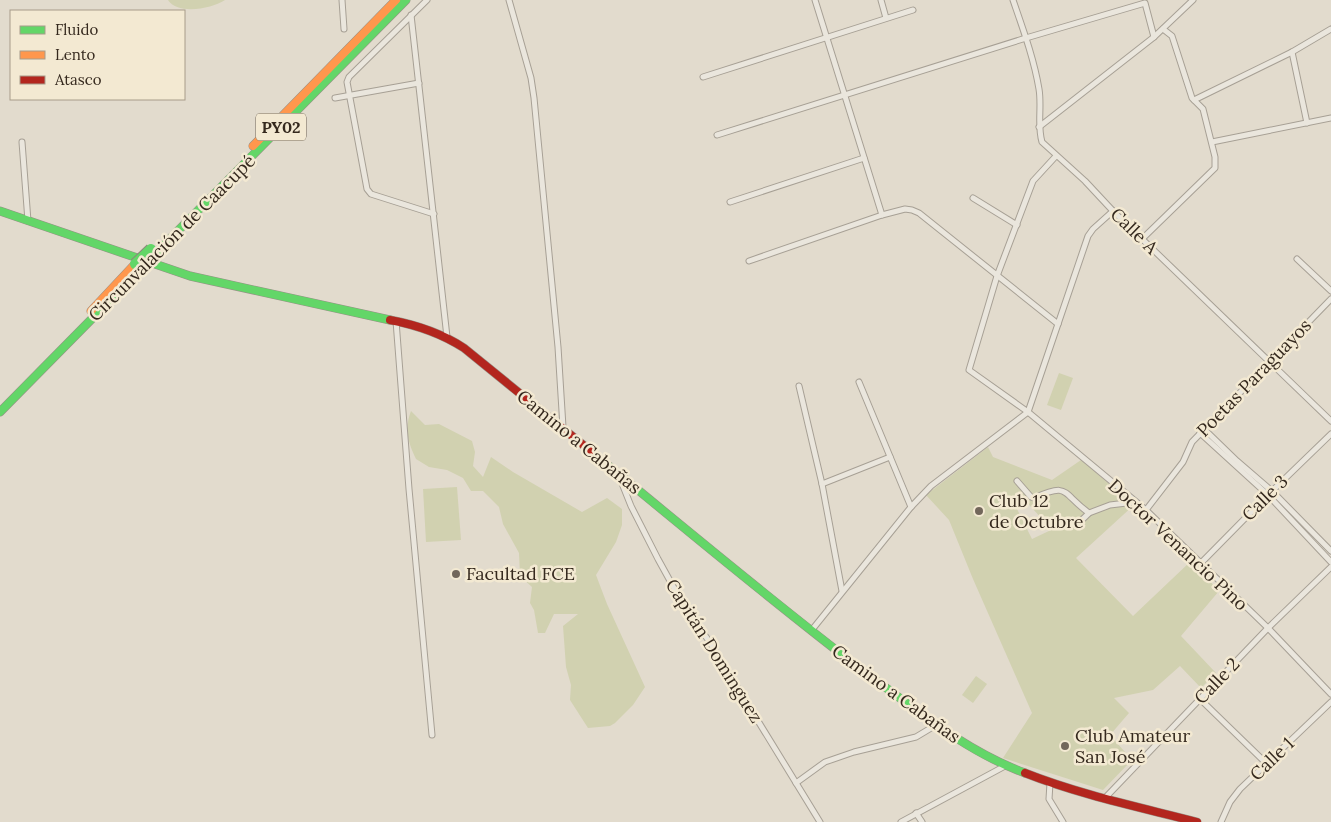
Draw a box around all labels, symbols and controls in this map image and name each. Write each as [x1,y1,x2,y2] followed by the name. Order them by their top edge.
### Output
[10,10,185,100] legend
[55,20,98,39] text: Fluido
[55,45,96,64] text: Lento
[54,70,102,89] text: Atasco
[256,114,306,140] road number: PY02
[83,149,260,326] street label: Circunvalación de Caacupé
[1106,202,1164,259] street label: Calle A
[1191,314,1316,441] street label: Poetas Paraguayos
[512,384,646,499] street label: Camino a Cabañas
[1237,470,1293,526] street label: Calle 3
[1104,474,1253,615] street label: Doctor Venancio Pino
[989,489,1084,533] place label: Club 12 de Octubre
[973,505,985,517] marker: Club 12 de Octubre
[466,562,575,585] place label: Facultad FCE
[450,568,462,580] marker: Facultad FCE
[661,574,768,727] street label: Capitán Dominguez
[827,639,965,748] street label: Camino a Cabañas
[1189,653,1244,709] street label: Calle 2
[1075,724,1190,768] place label: Club Amateur San José
[1245,732,1299,785] street label: Calle 1
[1059,740,1071,752] marker: Club Amateur San José

